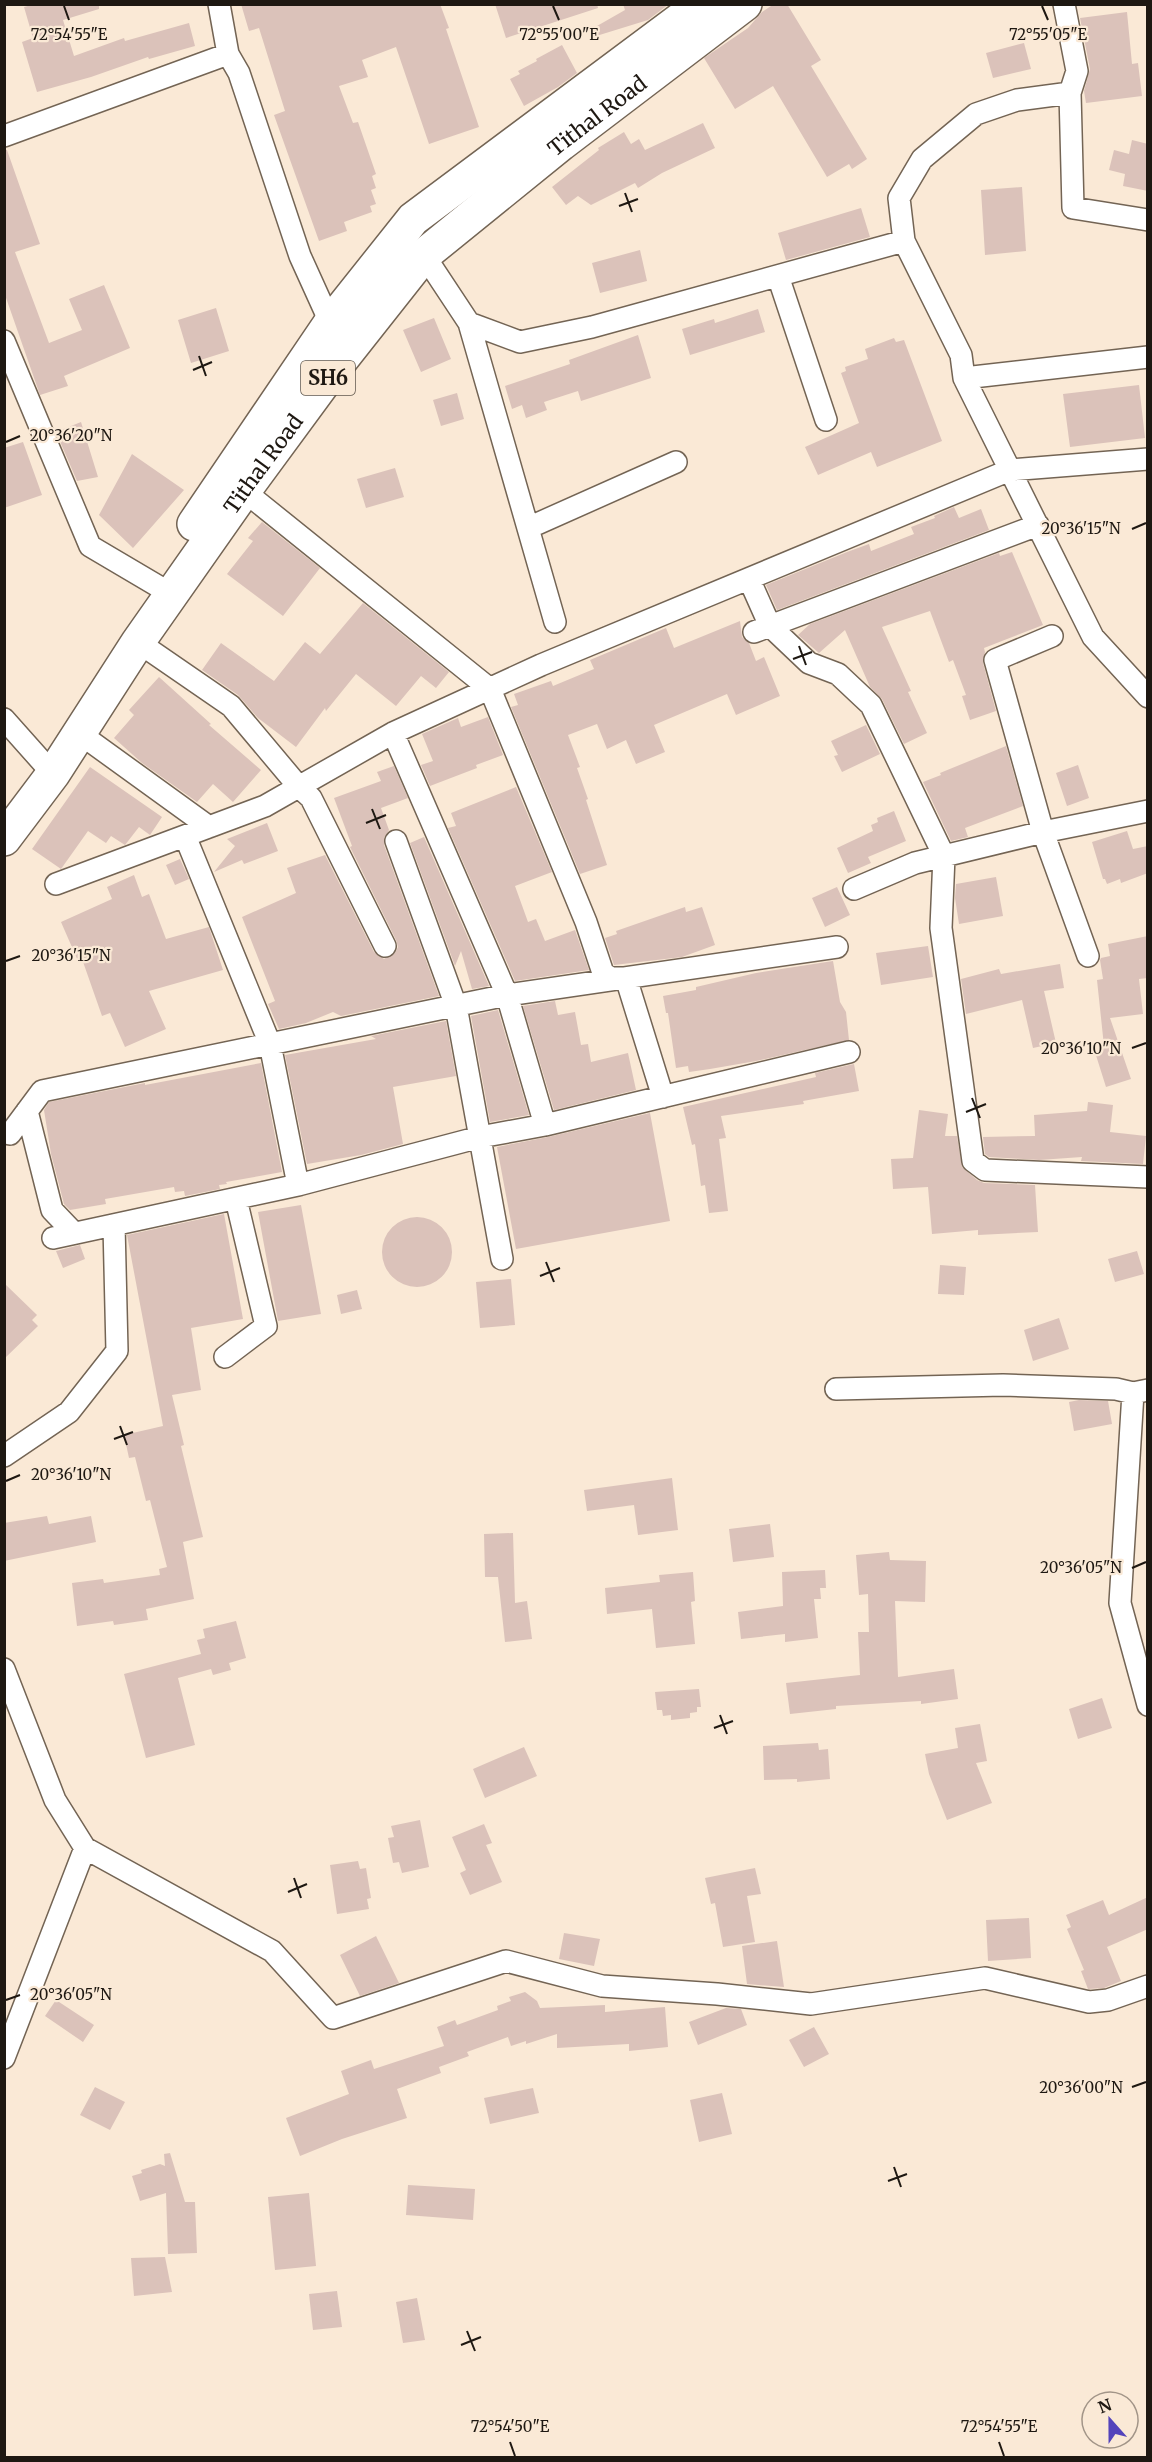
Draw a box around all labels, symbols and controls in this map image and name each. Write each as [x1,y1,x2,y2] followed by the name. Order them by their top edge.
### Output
[31,25,108,44] text: 72°54'55"E
[519,25,599,44] text: 72°55'00"E
[1009,25,1087,44] text: 72°55'05"E
[542,69,652,162] street label: Tithal Road
[301,361,355,395] road number: SH6
[218,409,309,519] street label: Tithal Road
[30,426,113,445] text: 20°36'20"N
[1041,519,1121,538] text: 20°36'15"N
[31,946,111,965] text: 20°36'15"N
[1041,1039,1121,1058] text: 20°36'10"N
[31,1465,111,1484] text: 20°36'10"N
[1040,1558,1122,1577] text: 20°36'05"N
[30,1985,112,2004] text: 20°36'05"N
[1039,2078,1123,2097] text: 20°36'00"N
[1080,2390,1140,2450] north arrow
[1095,2394,1114,2418] text: N
[471,2417,550,2436] text: 72°54'50"E
[961,2417,1038,2436] text: 72°54'55"E

